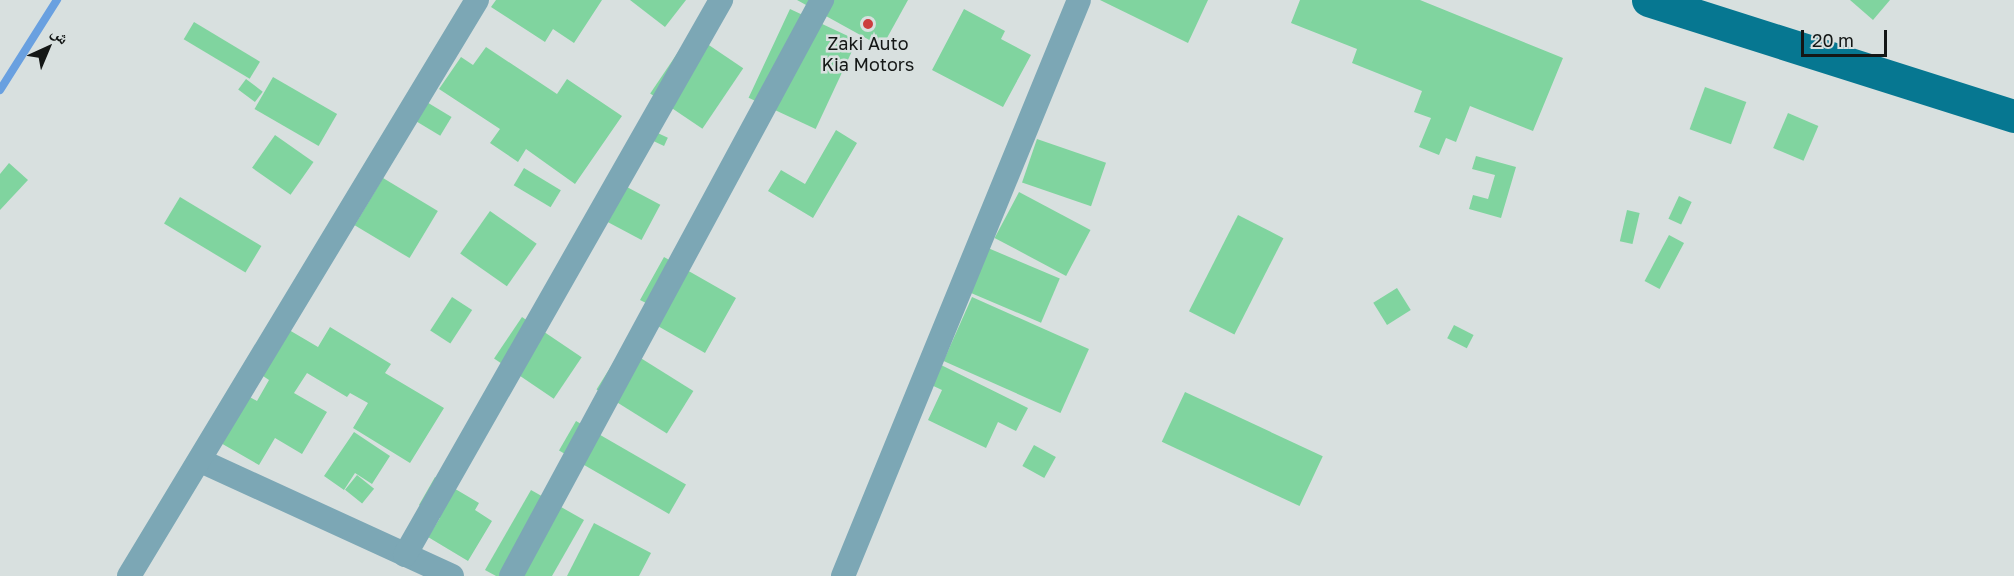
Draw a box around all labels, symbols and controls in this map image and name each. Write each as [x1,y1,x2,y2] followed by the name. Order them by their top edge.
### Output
[861,17,875,31] marker: Zaki Auto Kia Motors
[18,18,78,78] north arrow
[1804,18,1890,56] scale bar
[47,22,74,48] text: ش
[1812,29,1854,51] text: 20 m
[822,33,914,76] place label: Zaki Auto Kia Motors

